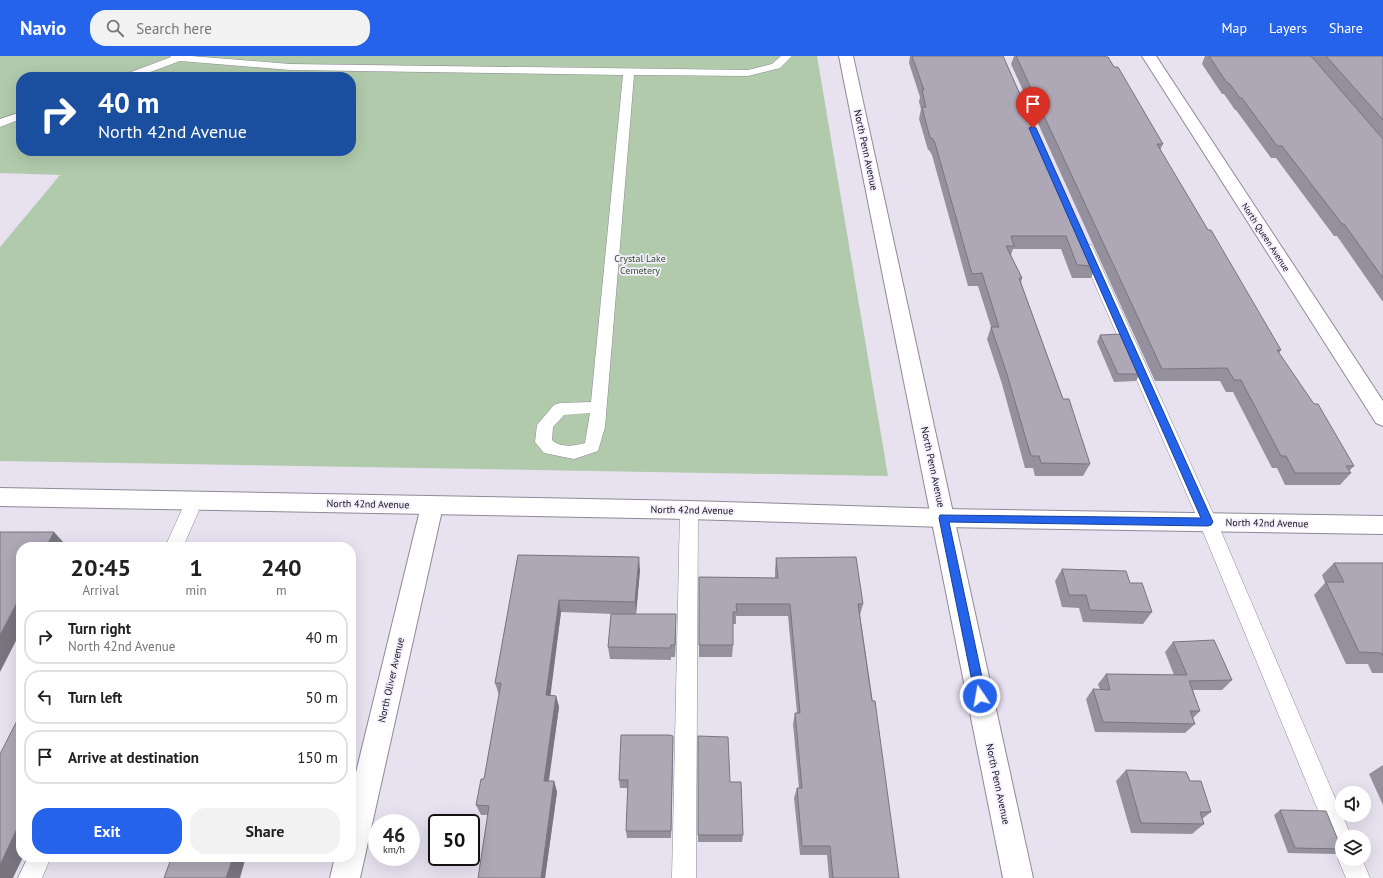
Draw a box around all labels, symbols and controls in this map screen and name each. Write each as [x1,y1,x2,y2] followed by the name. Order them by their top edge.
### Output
[90,10,370,46] search box
[20,16,66,40] text: Navio
[104,17,126,39] icon: search
[136,19,212,38] text: Search here
[1221,19,1247,37] text: Map
[1269,19,1307,37] text: Layers
[1329,19,1363,37] text: Share
[98,84,159,121] text: 40 m
[1016,87,1050,128] pin
[32,88,84,140] icon: right
[1022,93,1044,115] icon: arrive
[851,108,881,192] street label: North Penn Avenue
[98,120,247,143] text: North 42nd Avenue
[1240,201,1293,274] street label: North Queen Avenue
[614,252,666,277] park label: Crystal Lake Cemetery
[918,425,948,509] street label: North Penn Avenue
[327,497,409,511] street label: North 42nd Avenue
[651,503,733,517] street label: North 42nd Avenue
[1226,516,1308,530] street label: North 42nd Avenue
[70,552,131,583] text: 20:45
[189,552,203,583] text: 1
[261,552,302,583] text: 240
[83,582,119,599] text: Arrival
[185,582,207,599] text: min
[276,582,287,599] text: m
[68,619,131,638] text: Turn right
[34,626,56,648] icon: right
[305,628,338,647] text: 40 m
[375,636,407,724] street label: North Oliver Avenue
[68,638,175,655] text: North 42nd Avenue
[959,675,1001,717] position arrow
[34,686,56,708] icon: left
[68,688,122,707] text: Turn left
[305,688,338,707] text: 50 m
[983,742,1013,826] street label: North Penn Avenue
[34,746,56,768] icon: arrive
[68,748,199,767] text: Arrive at destination
[297,748,338,767] text: 150 m
[1335,786,1371,866] map controls
[1335,786,1371,822] button: sound
[32,808,182,854] button: Exit
[190,808,340,854] button: Share
[428,814,480,866] speed limit sign: 50
[383,822,405,848] text: 46
[1335,830,1371,866] button: layers
[383,843,405,856] text: km/h

